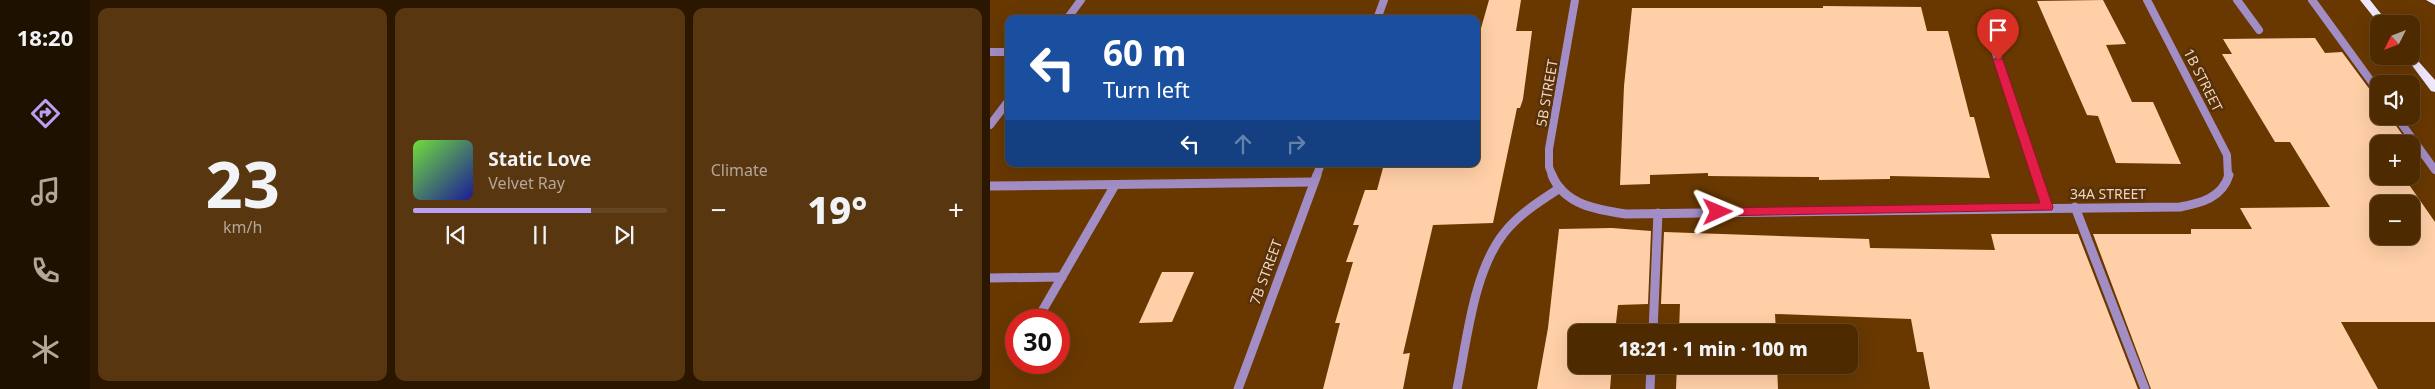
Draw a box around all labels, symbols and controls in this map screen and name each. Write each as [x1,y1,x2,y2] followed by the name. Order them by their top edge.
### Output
[1977,9,2019,60] pin
[2370,15,2420,65] north arrow
[2370,15,2420,245] map controls
[1984,16,2012,44] icon: arrive
[17,22,73,52] text: 18:20
[1103,29,1186,76] text: 60 m
[1020,35,1085,100] icon: left
[2179,45,2228,115] street label: 1B STREET
[1531,57,1562,128] street label: 5B STREET
[1103,74,1190,104] text: Turn left
[2370,75,2420,125] button: sound
[28,96,63,131] icon: directions
[1176,130,1204,158] icon: left
[1229,130,1257,158] icon: ahead
[1282,130,1310,158] icon: right
[2370,135,2420,185] button: +
[205,139,280,227] text: 23
[488,146,591,172] text: Static Love
[711,159,768,181] text: Climate
[488,172,565,194] text: Velvet Ray
[28,174,63,209] icon: music
[807,183,867,235] text: 19°
[2070,184,2146,203] street label: 34A STREET
[1691,185,1743,237] position arrow
[711,190,727,228] text: −
[948,190,964,228] text: +
[2370,195,2420,245] button: −
[223,216,262,238] text: km/h
[442,221,470,249] icon: previous
[526,221,554,249] icon: pause
[610,221,638,249] icon: next
[1245,236,1286,307] street label: 7B STREET
[28,253,63,288] icon: phone
[1005,309,1070,374] speed limit sign: 30
[28,332,63,367] icon: climate
[1618,336,1808,362] text: 18:21 · 1 min · 100 m

